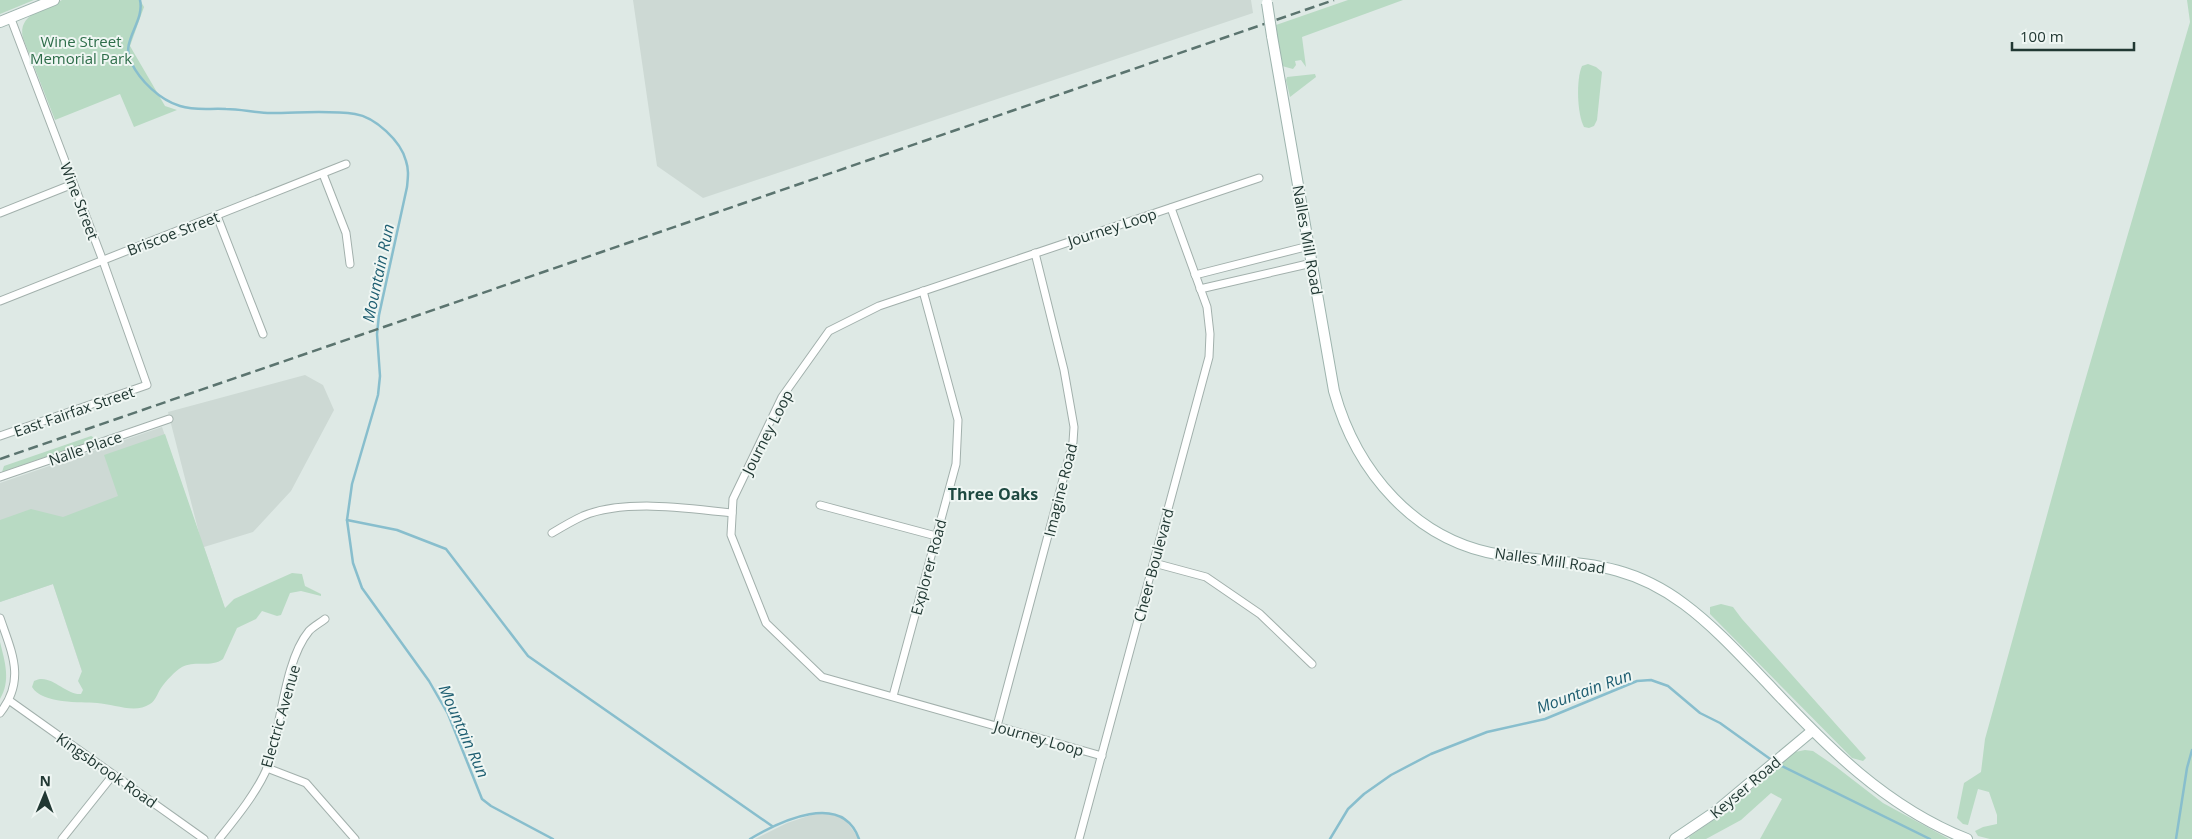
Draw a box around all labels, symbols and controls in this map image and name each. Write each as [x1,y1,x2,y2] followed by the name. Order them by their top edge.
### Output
[2012,20,2134,52] scale bar
[2020,26,2064,46] text: 100 m
[30,31,132,68] park label: Wine Street Memorial Park
[56,160,104,242] street label: Wine Street
[1288,183,1328,297] street label: Nalles Mill Road
[1063,203,1159,251] street label: Journey Loop
[124,206,222,260] street label: Briscoe Street
[357,222,399,324] water label: Mountain Run
[11,381,137,441] street label: East Fairfax Street
[736,386,797,480] street label: Journey Loop
[46,426,124,470] street label: Nalle Place
[1039,441,1081,539] street label: Imagine Road
[948,483,1038,505] district label: Three Oaks
[1128,506,1178,624] street label: Cheer Boulevard
[906,517,950,617] street label: Explorer Road
[1494,542,1606,578] street label: Nalles Mill Road
[256,662,304,770] street label: Electric Avenue
[1533,664,1635,718] water label: Mountain Run
[434,681,494,781] water label: Mountain Run
[990,715,1086,760] street label: Journey Loop
[53,728,161,812] street label: Kingsbrook Road
[1705,752,1785,822] street label: Keyser Road
[20,769,70,819] north arrow
[39,771,51,790] text: N

